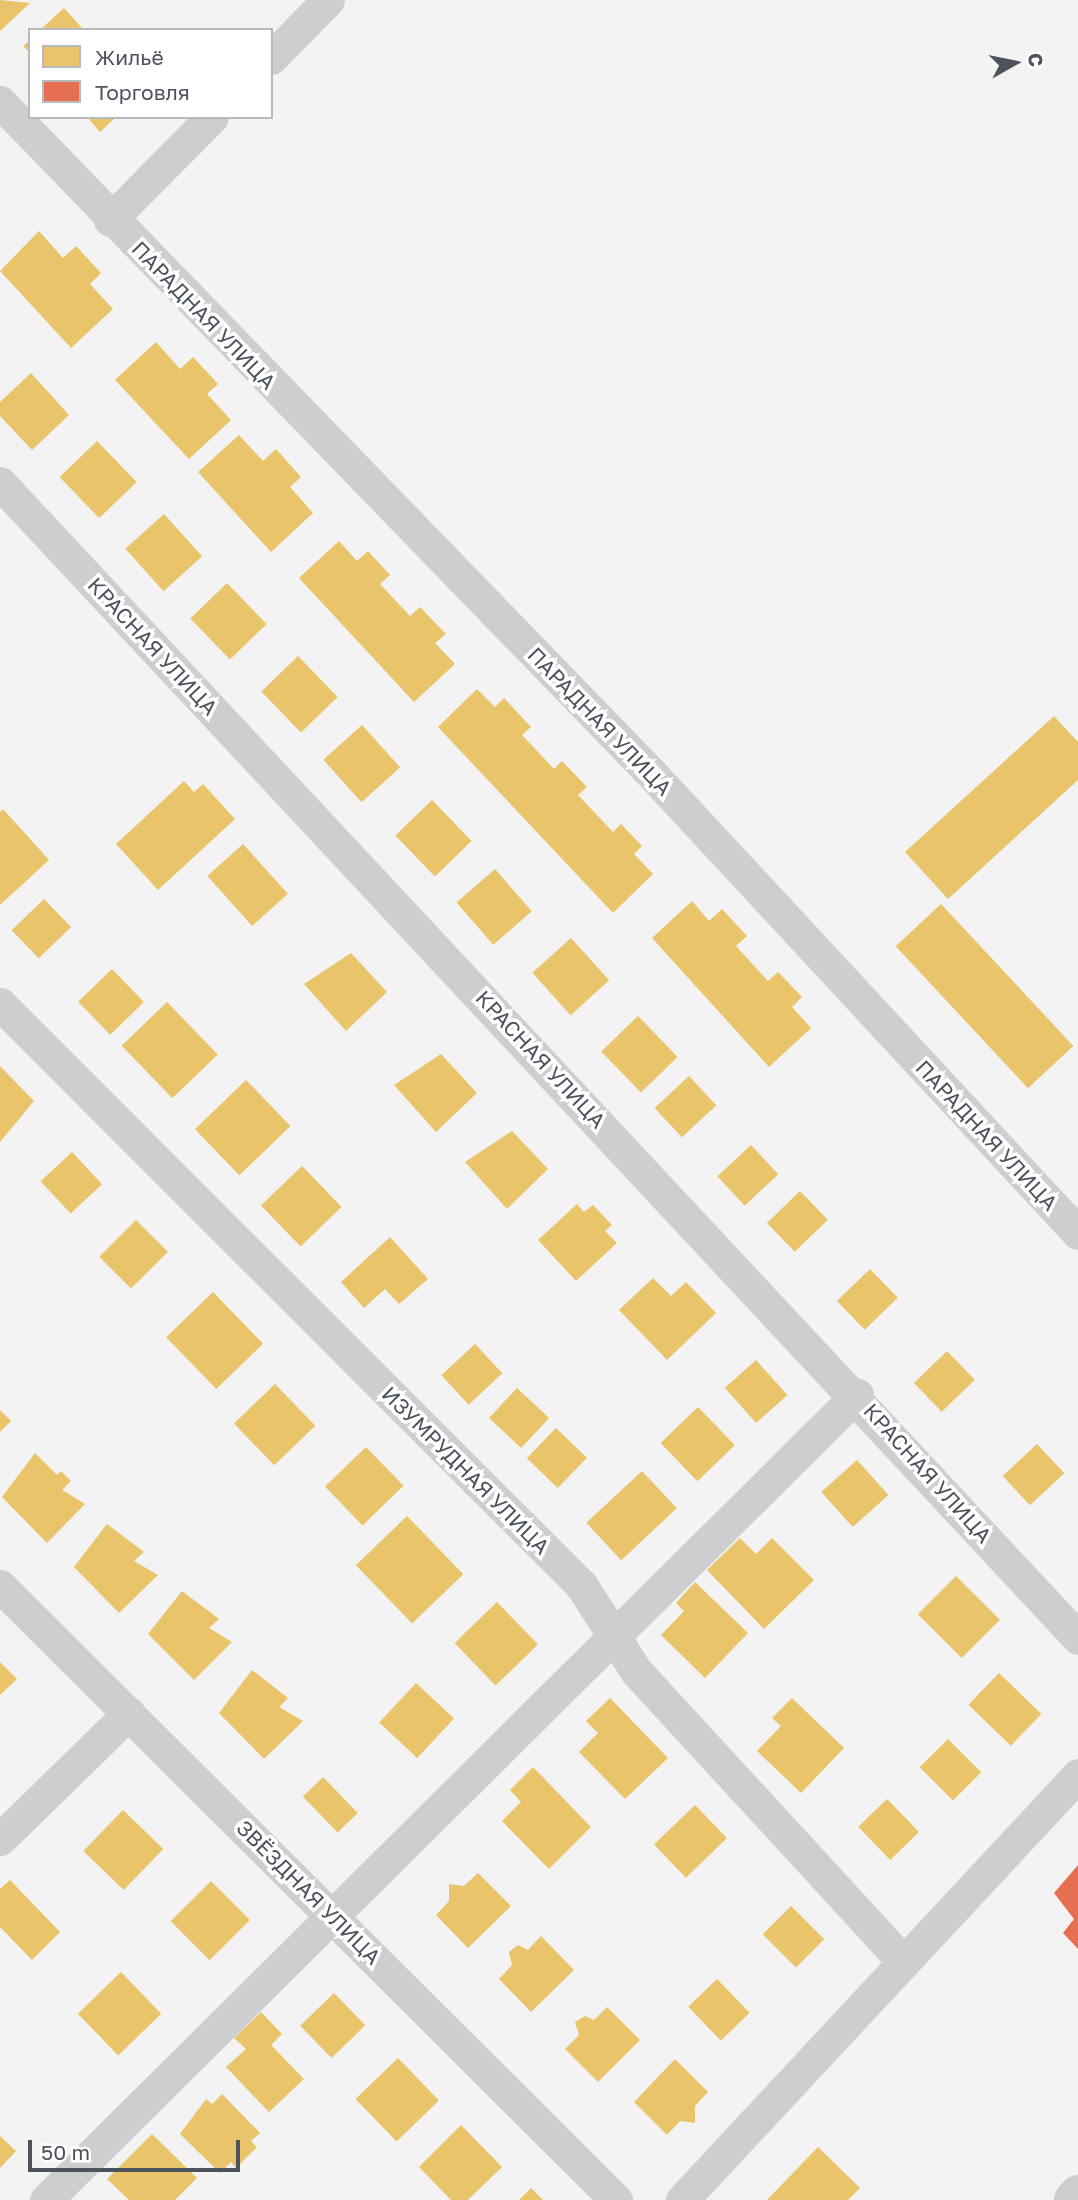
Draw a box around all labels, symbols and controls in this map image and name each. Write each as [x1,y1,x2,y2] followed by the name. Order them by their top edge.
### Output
[28,28,273,119] legend
[980,28,1050,98] north arrow
[95,44,164,70] text: Жильё
[1024,51,1049,68] text: С
[95,79,190,105] text: Торговля
[127,236,281,394] street label: ПАРАДНАЯ УЛИЦА
[83,572,223,720] street label: КРАСНАЯ УЛИЦА
[523,642,677,800] street label: ПАРАДНАЯ УЛИЦА
[471,985,611,1133] street label: КРАСНАЯ УЛИЦА
[911,1055,1063,1215] street label: ПАРАДНАЯ УЛИЦА
[377,1381,555,1559] street label: ИЗУМРУДНАЯ УЛИЦА
[859,1398,997,1548] street label: КРАСНАЯ УЛИЦА
[232,1815,386,1969] street label: ЗВЁЗДНАЯ УЛИЦА
[32,2126,243,2170] scale bar
[41,2139,90,2165] text: 50 m

